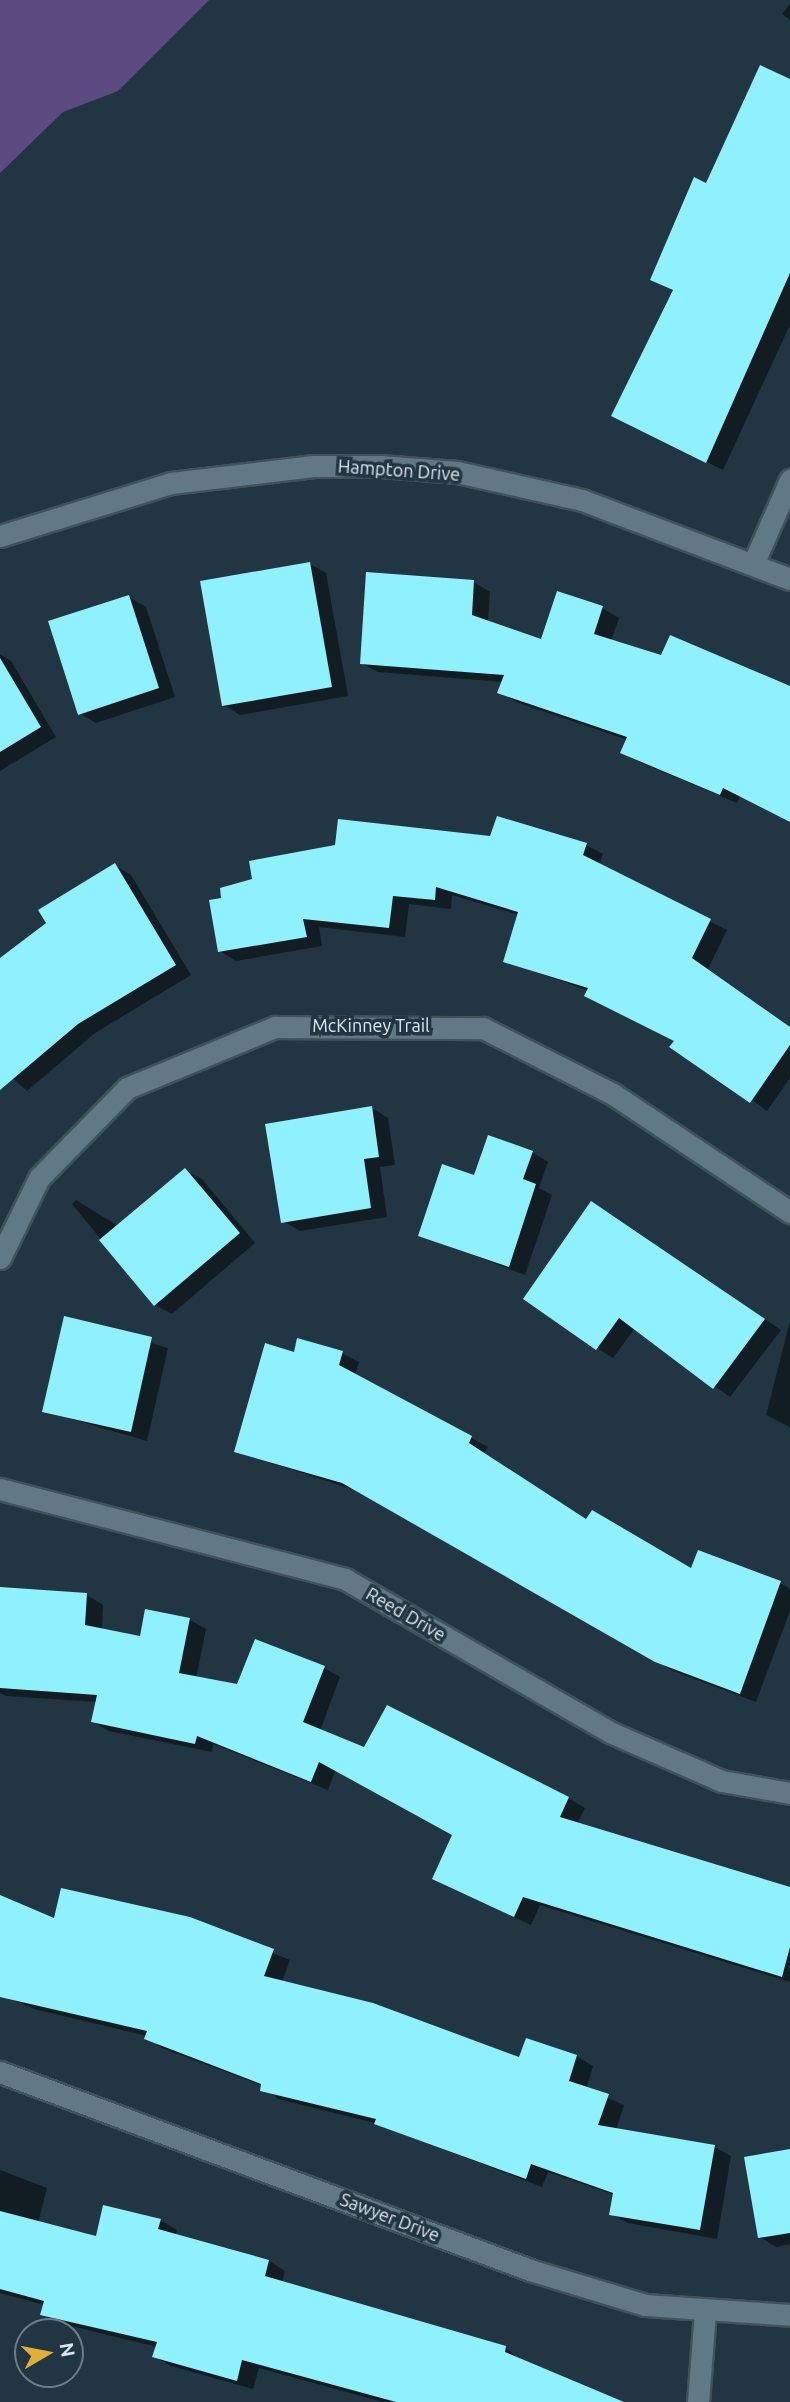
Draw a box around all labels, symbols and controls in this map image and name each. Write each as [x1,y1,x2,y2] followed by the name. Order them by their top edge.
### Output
[337,455,461,485] street label: Hampton Drive
[312,1014,430,1036] street label: McKinney Trail
[362,1583,450,1645] street label: Reed Drive
[337,2188,443,2246] street label: Sawyer Drive
[14,2318,84,2388] north arrow
[56,2341,80,2359] text: N

